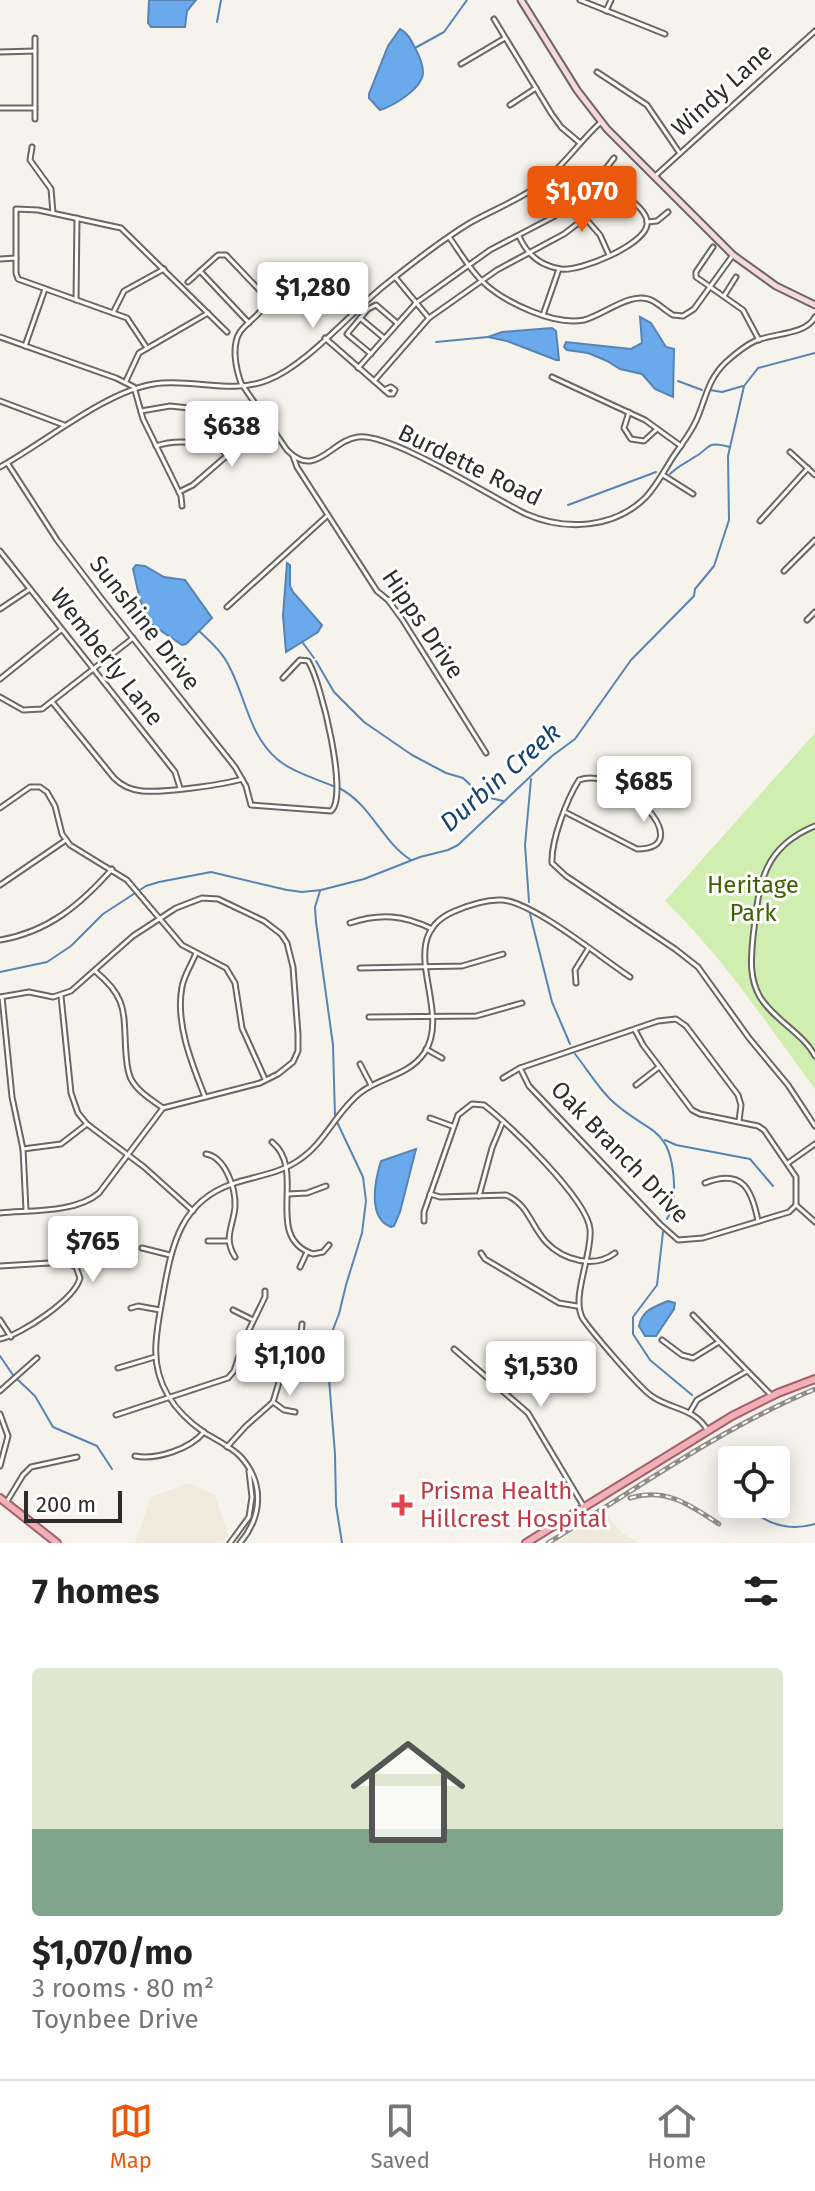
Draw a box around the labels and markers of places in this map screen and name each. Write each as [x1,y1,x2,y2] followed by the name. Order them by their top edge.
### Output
[517,166,647,234] pin: $1,070
[248,262,378,330] pin: $1,280
[185,401,279,469] pin: $638
[597,756,691,824] pin: $685
[46,1216,140,1284] pin: $765
[225,1330,355,1398] pin: $1,100
[476,1341,606,1409] pin: $1,530
[420,1477,607,1533] place label: Prisma Health Hillcrest Hospital
[391,1494,413,1516] marker: Prisma Health Hillcrest Hospital

